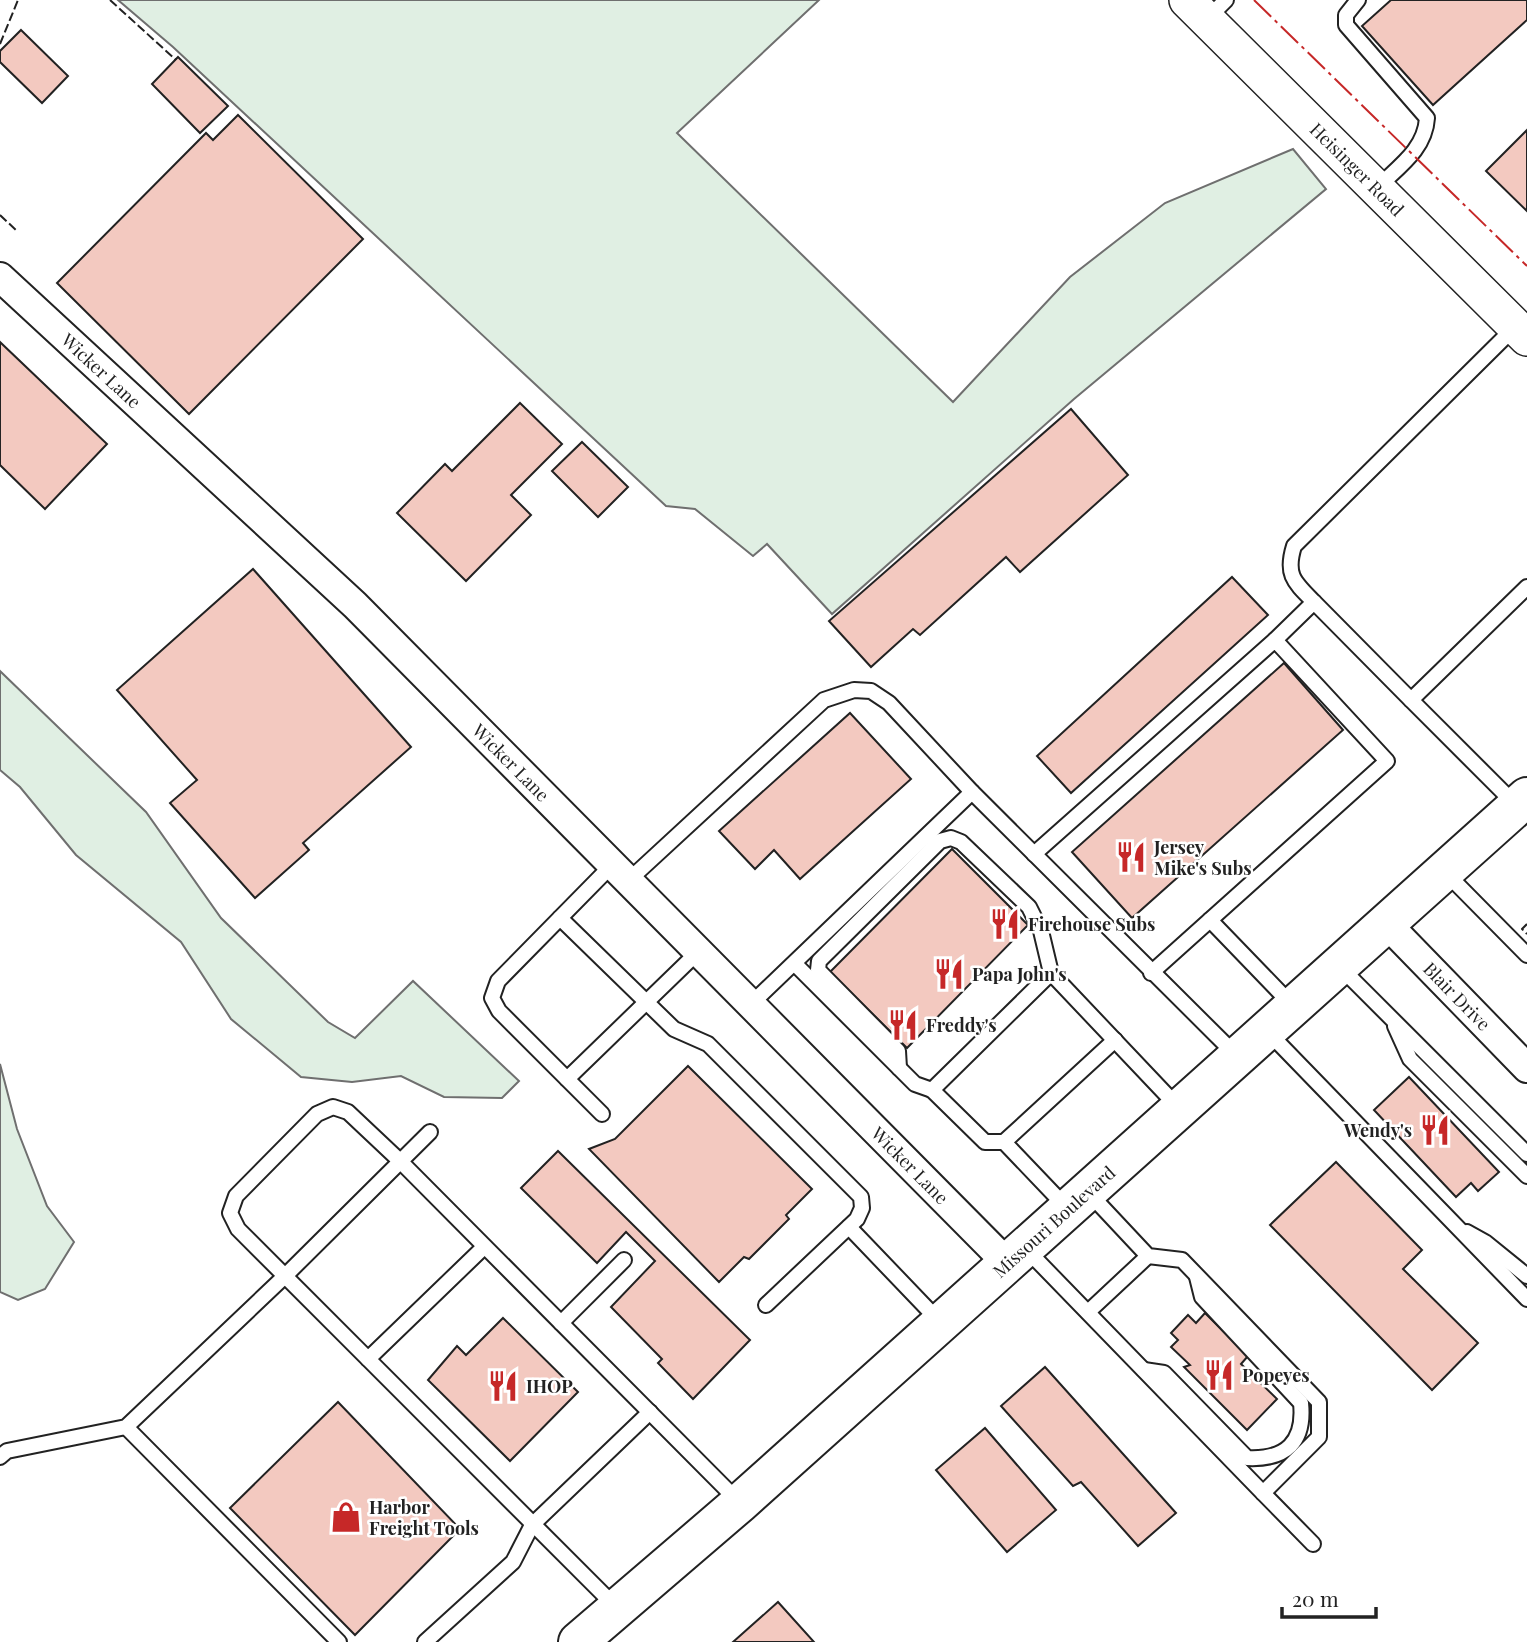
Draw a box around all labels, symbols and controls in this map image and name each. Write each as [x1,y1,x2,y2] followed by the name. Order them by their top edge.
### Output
[1305,117,1410,222] street label: Heisinger Road
[56,327,146,413] street label: Wicker Lane
[467,718,555,806] street label: Wicker Lane
[1153,835,1252,880] place label: Jersey Mike's Subs
[1114,840,1148,874] restaurant icon: Jersey Mike's Subs
[988,907,1022,941] restaurant icon: Firehouse Subs
[1028,912,1155,936] place label: Firehouse Subs
[932,957,966,991] restaurant icon: Papa John's
[1418,957,1496,1036] street label: Blair Drive
[972,962,1067,986] place label: Papa John's
[886,1008,920,1042] restaurant icon: Freddy's
[926,1013,997,1037] place label: Freddy's
[1418,1113,1452,1147] restaurant icon: Wendy's
[1343,1118,1412,1142] place label: Wendy's
[866,1121,954,1209] street label: Wicker Lane
[988,1160,1120,1283] street label: Missouri Boulevard
[1202,1358,1236,1392] restaurant icon: Popeyes
[1242,1363,1310,1387] place label: Popeyes
[486,1369,520,1403] restaurant icon: IHOP
[526,1374,573,1398] place label: IHOP
[369,1495,479,1540] place label: Harbor Freight Tools
[329,1500,363,1534] shop icon: Harbor Freight Tools
[1282,1576,1376,1620] scale bar
[1292,1584,1339,1612] text: 20 m

